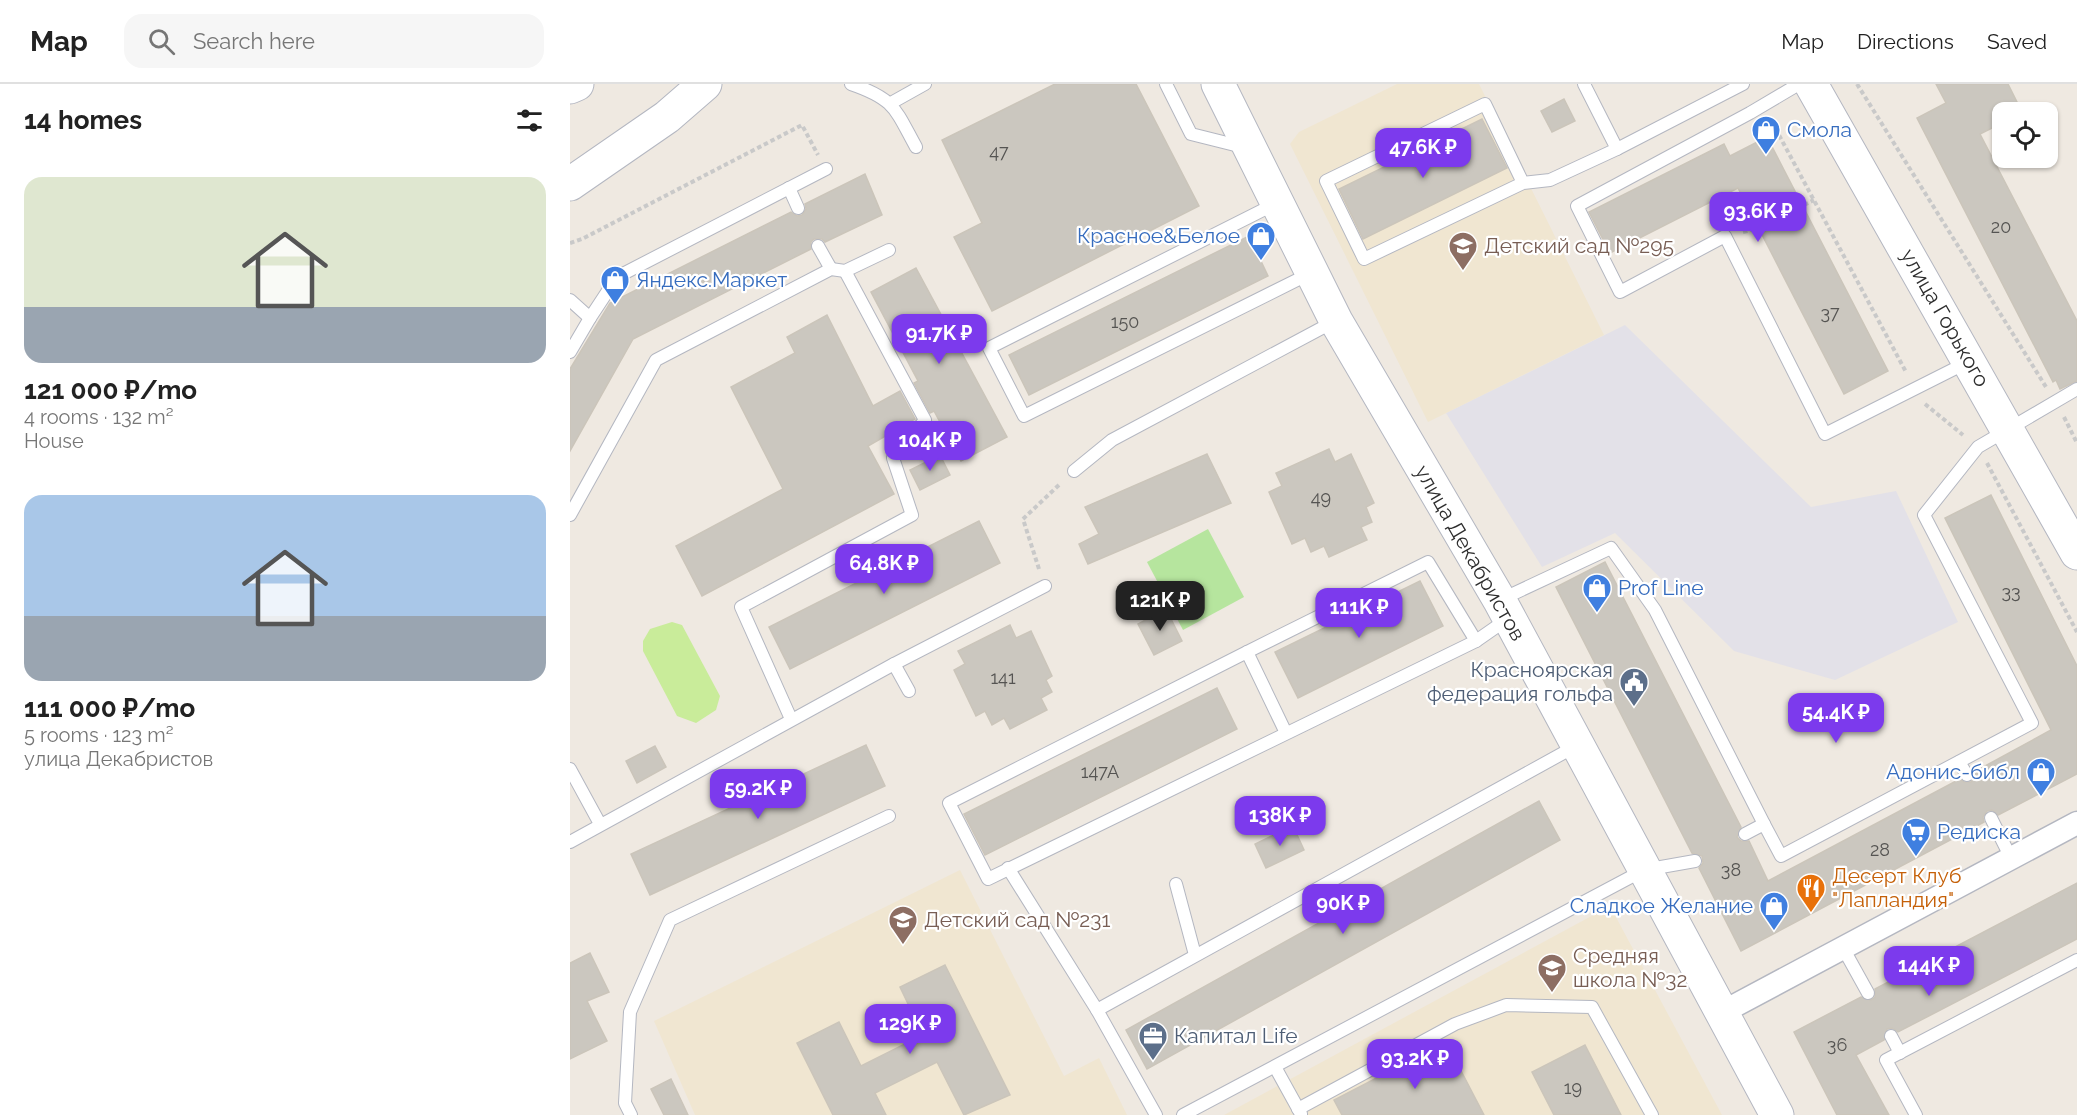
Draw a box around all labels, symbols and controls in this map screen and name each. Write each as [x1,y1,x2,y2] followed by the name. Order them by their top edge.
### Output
[124,14,544,68] search box
[30,25,88,58] text: Map
[145,25,178,58] icon: search
[193,28,315,54] text: Search here
[1781,29,1824,54] text: Map
[1857,29,1954,54] text: Directions
[1987,29,2047,54] text: Saved
[1992,102,2058,168] map controls
[1992,102,2058,168] button: locate
[513,104,546,137] icon: filters
[24,105,142,135] text: 14 homes
[1750,114,1782,156] shop icon: Смола
[1787,117,1852,142] place label: Смола
[1368,128,1478,179] pin: 47.6K ₽
[1389,135,1457,159] text: 47.6K ₽
[989,141,1009,162] house number: 47
[1703,192,1813,243] pin: 93.6K ₽
[1723,199,1793,223] text: 93.6K ₽
[231,216,339,324] icon: home
[1991,216,2011,237] house number: 20
[1245,220,1277,262] shop icon: Красное&Белое
[1077,223,1240,248] place label: Красное&Белое
[1447,230,1479,272] school or university icon: Детский сад №295
[1484,233,1674,258] place label: Детский сад №295
[1896,244,1995,391] street label: улица Горького
[599,264,631,306] shop icon: Яндекс.Маркет
[636,267,787,292] place label: Яндекс.Маркет
[1820,302,1840,323] house number: 37
[1111,311,1139,332] house number: 150
[884,314,994,365] pin: 91.7K ₽
[906,321,972,345] text: 91.7K ₽
[24,375,197,405] text: 121 000 ₽/mo
[24,405,173,429] text: 4 rooms · 132 m²
[881,421,979,472] pin: 104K ₽
[898,428,962,452] text: 104K ₽
[24,429,84,453] text: House
[1410,460,1531,645] street label: улица Декабристов
[1311,487,1331,508] house number: 49
[231,534,339,642] icon: home
[829,544,939,595] pin: 64.8K ₽
[849,551,919,575] text: 64.8K ₽
[1581,572,1613,614] shop icon: Prof Line
[1618,575,1704,600] place label: Prof Line
[1111,581,1209,632] pin: 121K ₽
[2001,581,2021,602] house number: 33
[1130,588,1190,612] text: 121K ₽
[1310,588,1408,639] pin: 111K ₽
[1329,595,1389,619] text: 111K ₽
[1427,657,1613,706] place label: Красноярская федерация гольфа
[1618,666,1650,708] public building icon: Красноярская федерация гольфа
[990,667,1016,688] house number: 141
[24,693,195,723] text: 111 000 ₽/mo
[1781,693,1891,744] pin: 54.4K ₽
[1802,700,1870,724] text: 54.4K ₽
[24,723,173,747] text: 5 rooms · 123 m²
[24,747,213,771] text: улица Декабристов
[2025,756,2057,798] shop icon: Адонис-библ
[1886,759,2020,784] place label: Адонис-библ
[1081,761,1119,782] house number: 147А
[703,769,813,820] pin: 59.2K ₽
[724,776,792,800] text: 59.2K ₽
[1231,796,1329,847] pin: 138K ₽
[1249,803,1311,827] text: 138K ₽
[1900,816,1932,858] supermarket icon: Редиска
[1937,819,2021,844] place label: Редиска
[1870,839,1890,860] house number: 28
[1721,859,1741,880] house number: 38
[1832,863,1962,912] place label: Десерт Клуб "Лапландия"
[1795,872,1827,914] restaurant icon: Десерт Клуб "Лапландия"
[1301,884,1385,935] pin: 90K ₽
[1758,890,1790,932] shop icon: Сладкое Желание
[1316,891,1370,915] text: 90K ₽
[1570,893,1753,918] place label: Сладкое Желание
[887,904,919,946] school or university icon: Детский сад №231
[924,907,1110,932] place label: Детский сад №231
[1573,943,1687,992] place label: Средняя школа №32
[1880,946,1978,997] pin: 144K ₽
[1536,952,1568,994] school or university icon: Средняя школа №32
[1898,953,1960,977] text: 144K ₽
[861,1004,959,1055] pin: 129K ₽
[879,1011,941,1035] text: 129K ₽
[1137,1020,1169,1062] office icon: Капитал Life
[1174,1023,1298,1048] place label: Капитал Life
[1827,1034,1847,1055] house number: 36
[1360,1039,1470,1090] pin: 93.2K ₽
[1381,1046,1449,1070] text: 93.2K ₽
[1564,1077,1582,1098] house number: 19

